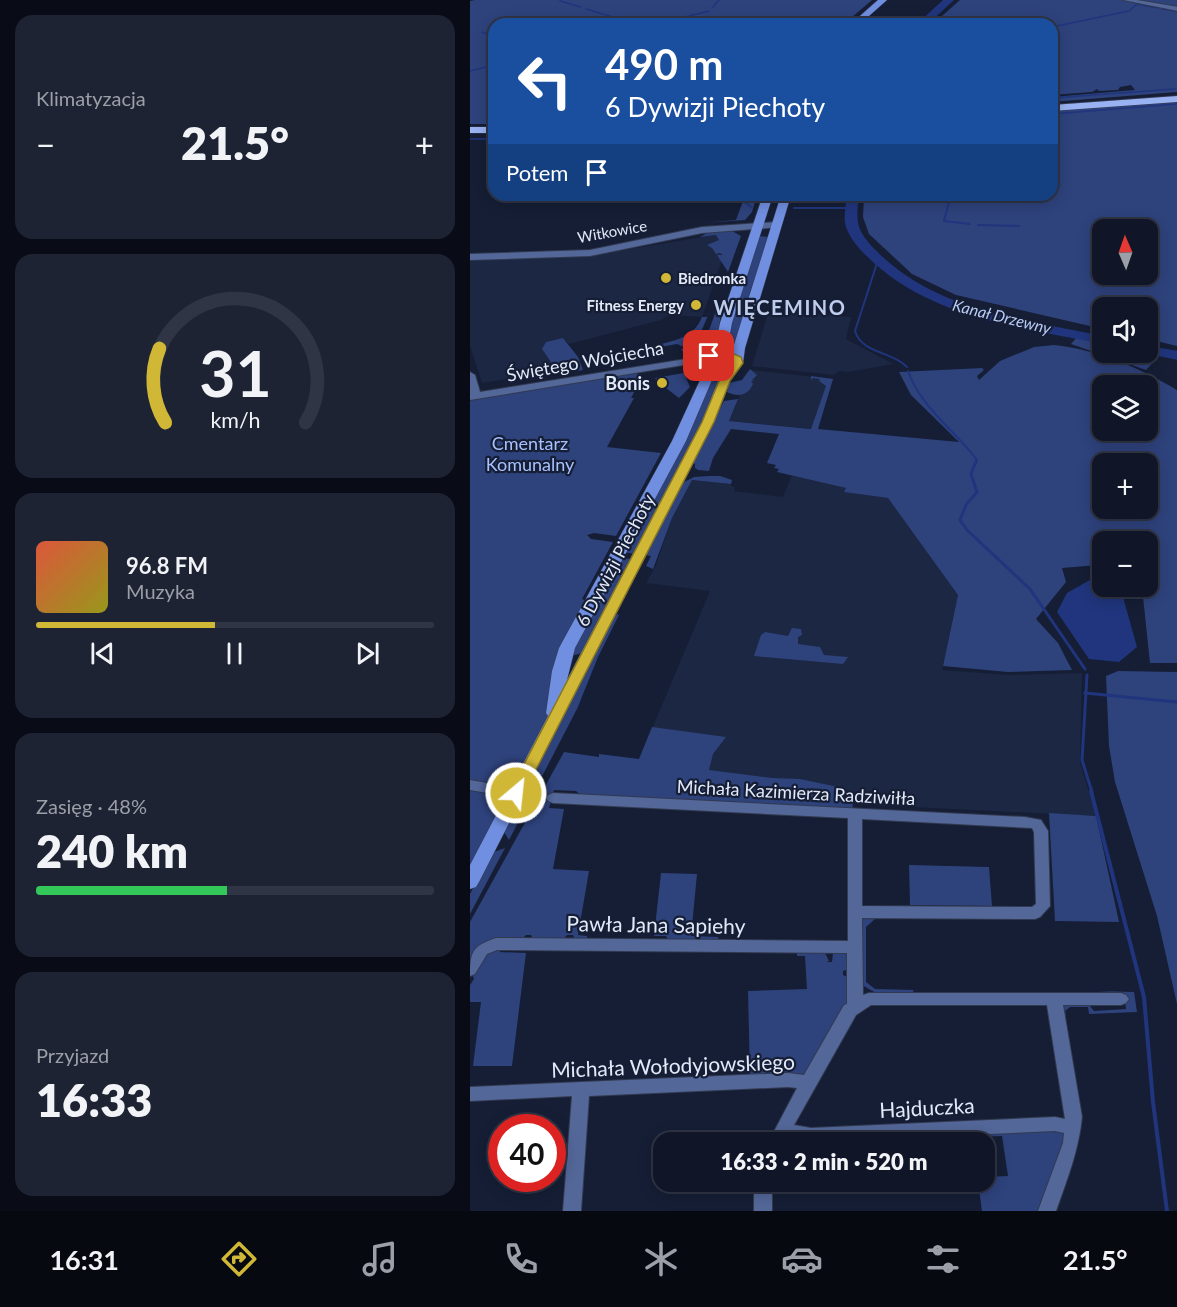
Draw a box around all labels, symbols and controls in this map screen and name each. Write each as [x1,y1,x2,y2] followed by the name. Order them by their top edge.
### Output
[605,39,723,89] text: 490 m
[506,42,584,120] icon: left
[36,86,146,110] text: Klimatyzacja
[605,90,825,123] text: 6 Dywizji Piechoty
[181,116,289,170] text: 21.5°
[36,124,55,164] text: −
[415,124,434,164] text: +
[580,156,613,189] icon: arrive
[506,159,568,186] text: Potem
[576,216,648,246] street label: Witkowice
[1092,219,1158,285] north arrow
[1092,219,1158,597] map controls
[678,269,746,287] place label: Biedronka
[659,271,673,285] marker: Biedronka
[714,295,846,319] district label: WIĘCEMINO
[951,295,1053,337] water label: Kanał Drzewny
[587,296,684,314] place label: Fitness Energy
[1092,297,1158,363] button: sound
[689,298,703,312] marker: Fitness Energy
[683,330,734,381] pin
[199,335,271,410] text: 31
[505,336,665,386] street label: Świętego Wojciecha
[692,339,725,372] icon: arrive
[605,372,650,394] place label: Bonis
[1092,375,1158,441] button: layers
[655,376,669,390] marker: Bonis
[210,408,260,434] text: km/h
[486,432,575,475] park label: Cmentarz Komunalny
[1092,453,1158,519] button: +
[571,489,660,630] street label: 6 Dywizji Piechoty
[1092,531,1158,597] button: −
[126,552,208,579] text: 96.8 FM
[126,579,195,603] text: Muzyka
[86,637,119,670] icon: previous
[218,637,251,670] icon: pause
[351,637,384,670] icon: next
[484,761,548,825] position arrow
[676,775,916,809] street label: Michała Kazimierza Radziwiłła
[36,794,147,818] text: Zasięg · 48%
[36,824,188,878] text: 240 km
[566,910,746,938] street label: Pawła Jana Sapiehy
[36,1043,109,1067] text: Przyjazd
[551,1048,795,1082] street label: Michała Wołodyjowskiego
[36,1073,152,1127] text: 16:33
[879,1092,975,1122] street label: Hajduczka
[488,1114,566,1192] speed limit sign: 40
[721,1148,927,1175] text: 16:33 · 2 min · 520 m
[218,1238,260,1280] icon: directions
[359,1238,401,1280] icon: music
[500,1238,542,1280] icon: phone
[640,1238,682,1280] icon: climate
[781,1238,823,1280] icon: car
[922,1238,964,1280] icon: filters
[49,1243,119,1276] text: 16:31
[1063,1243,1128,1276] text: 21.5°

